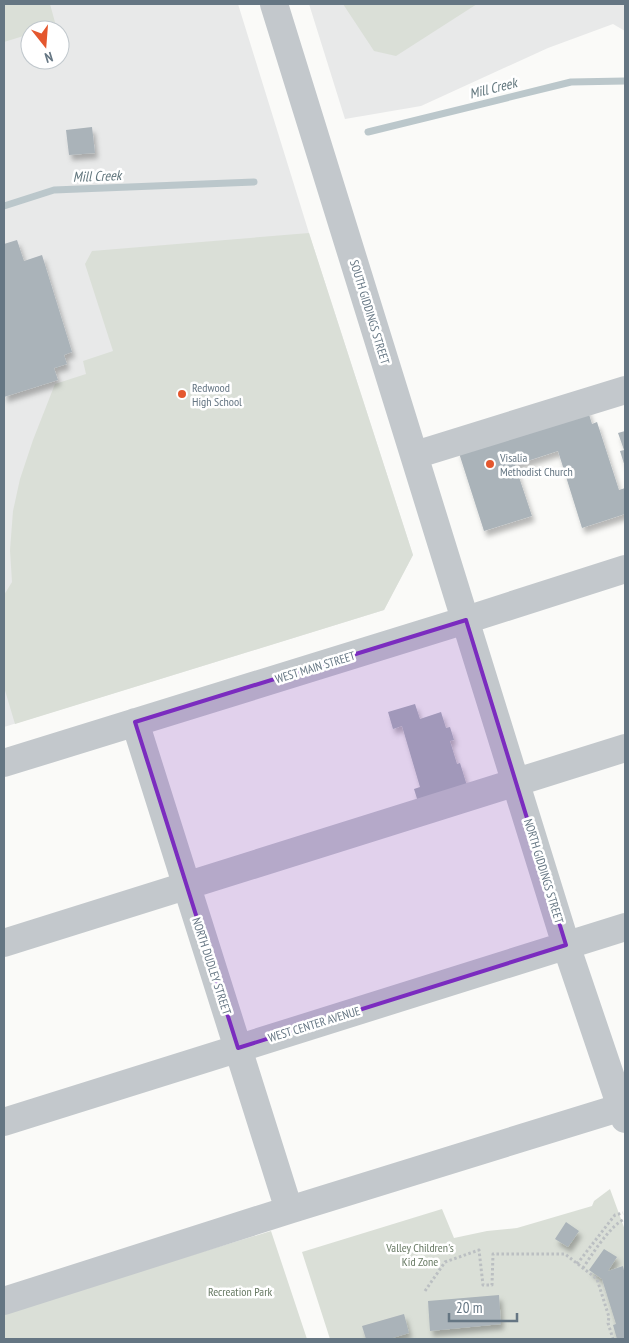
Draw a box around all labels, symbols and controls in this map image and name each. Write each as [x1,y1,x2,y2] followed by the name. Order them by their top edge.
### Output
[20,20,70,70] north arrow
[43,48,55,67] text: N
[467,73,520,103] water label: Mill Creek
[72,166,123,186] water label: Mill Creek
[347,258,393,367] street label: SOUTH GIDDINGS STREET
[192,380,242,409] place label: Redwood High School
[176,388,188,400] marker: Redwood High School
[499,450,573,479] place label: Visalia Methodist Church
[484,458,496,470] marker: Visalia Methodist Church
[273,648,357,686] street label: WEST MAIN STREET
[521,817,567,926] street label: NORTH GIDDINGS STREET
[189,916,235,1017] street label: NORTH DUDLEY STREET
[266,1003,362,1045] street label: WEST CENTER AVENUE
[385,1240,454,1269] park label: Valley Children's Kid Zone
[208,1284,272,1299] park label: Recreation Park
[449,1290,516,1322] scale bar
[456,1298,482,1317] text: 20 m

